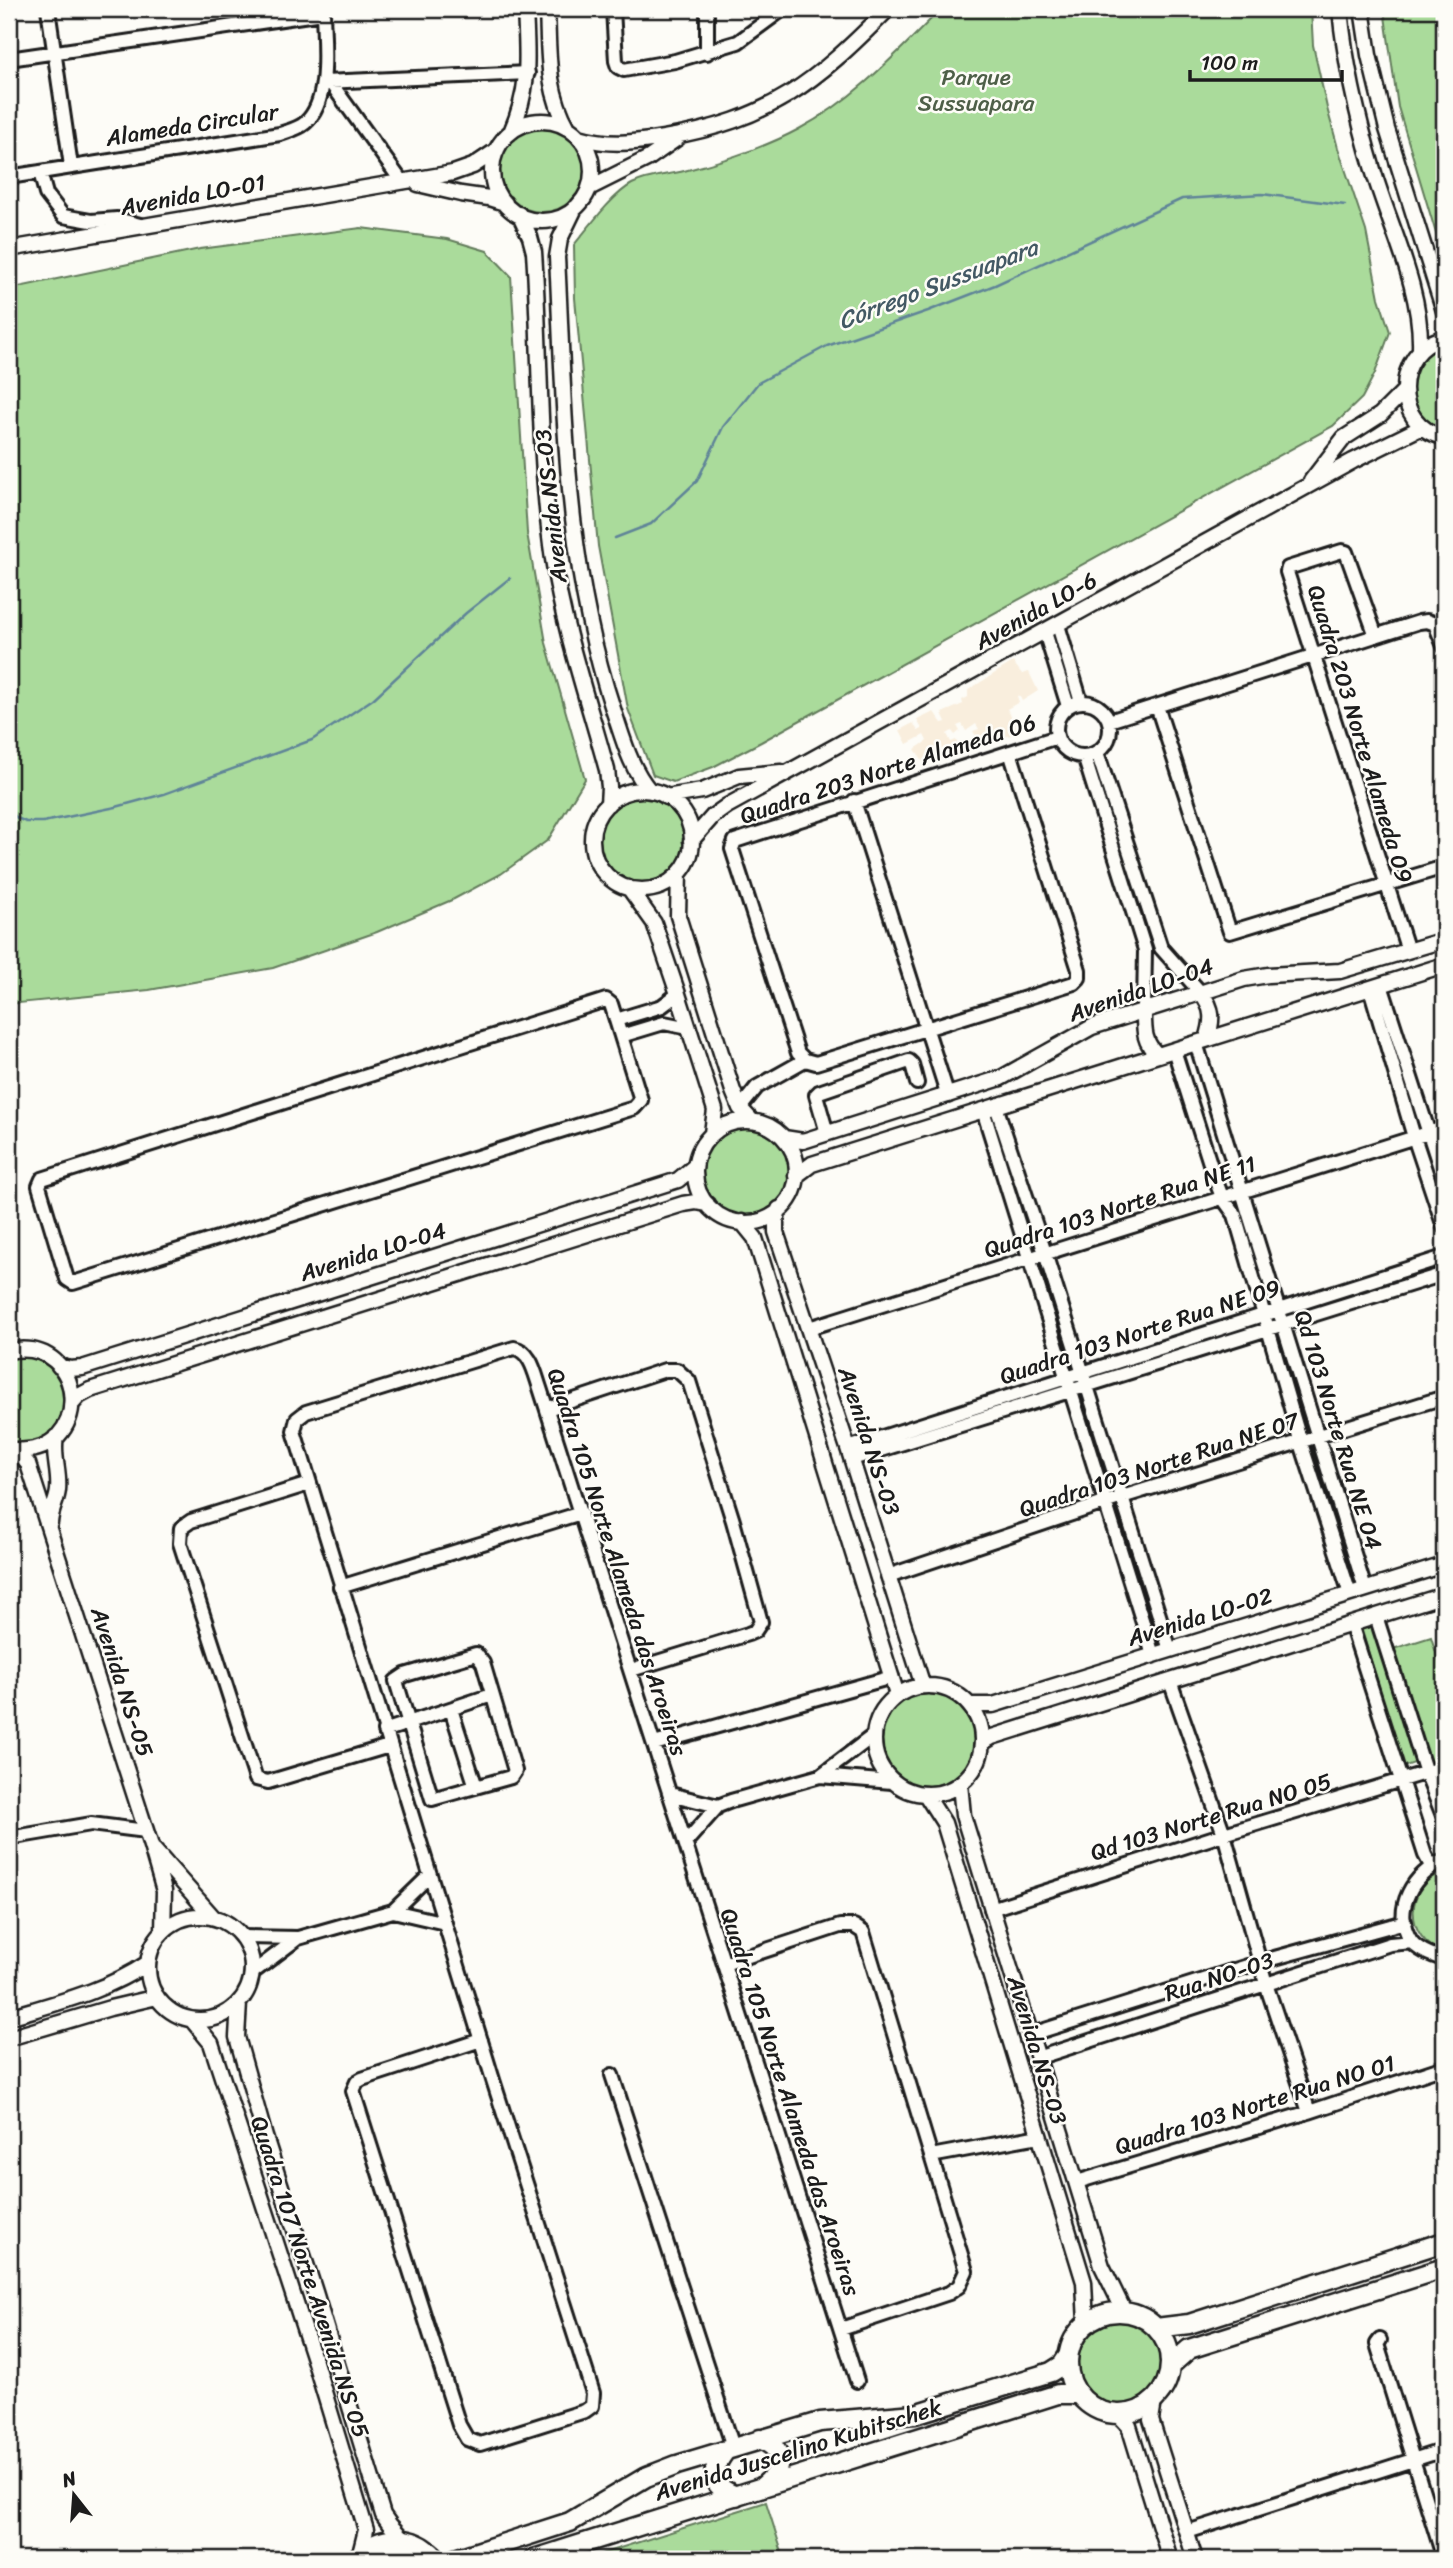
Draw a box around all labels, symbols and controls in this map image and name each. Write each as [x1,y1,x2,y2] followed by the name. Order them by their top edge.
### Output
[1190,38,1343,82] scale bar
[1201,44,1258,82] text: 100 m
[918,57,1035,124] park label: Parque Sussuapara
[102,91,283,159] street label: Alameda Circular
[116,162,269,228] street label: Avenida LO-01
[832,226,1046,341] water label: Córrego Sussuapara
[523,427,580,586] street label: Avenida NS-03
[966,560,1105,662] street label: Avenida LO-6
[1295,580,1425,888] street label: Quadra 203 Norte Alameda 09
[735,702,1041,836] street label: Quadra 203 Norte Alameda 06
[1062,946,1219,1034] street label: Avenida LO-04
[979,1144,1262,1270] street label: Quadra 103 Norte Rua NE 11
[294,1210,451,1294] street label: Avenida LO-04
[994,1267,1286,1397] street label: Quadra 103 Norte Rua NE 09
[1282,1305,1394,1555] street label: Qd 103 Norte Rua NE 04
[825,1360,912,1521] street label: Avenida NS-03
[535,1363,699,1762] street label: Quadra 105 Norte Alameda das Aroeiras
[1014,1400,1306,1530] street label: Quadra 103 Norte Rua NE 07
[1121,1575,1278,1659] street label: Avenida LO-02
[78,1601,166,1762] street label: Avenida NS-05
[1085,1761,1337,1873] street label: Qd 103 Norte Rua NO 05
[708,1903,872,2302] street label: Quadra 105 Norte Alameda das Aroeiras
[1159,1940,1279,2014] street label: Rua NO-03
[995,1969,1079,2130] street label: Avenida NS-03
[1110,2043,1400,2167] street label: Quadra 103 Norte Rua NO 01
[239,2111,381,2443] street label: Quadra 107 Norte Avenida NS 05
[648,2387,947,2514] street label: Avenida Juscelino Kubitschek
[38,2460,108,2530] north arrow
[57,2461,81,2497] text: N

